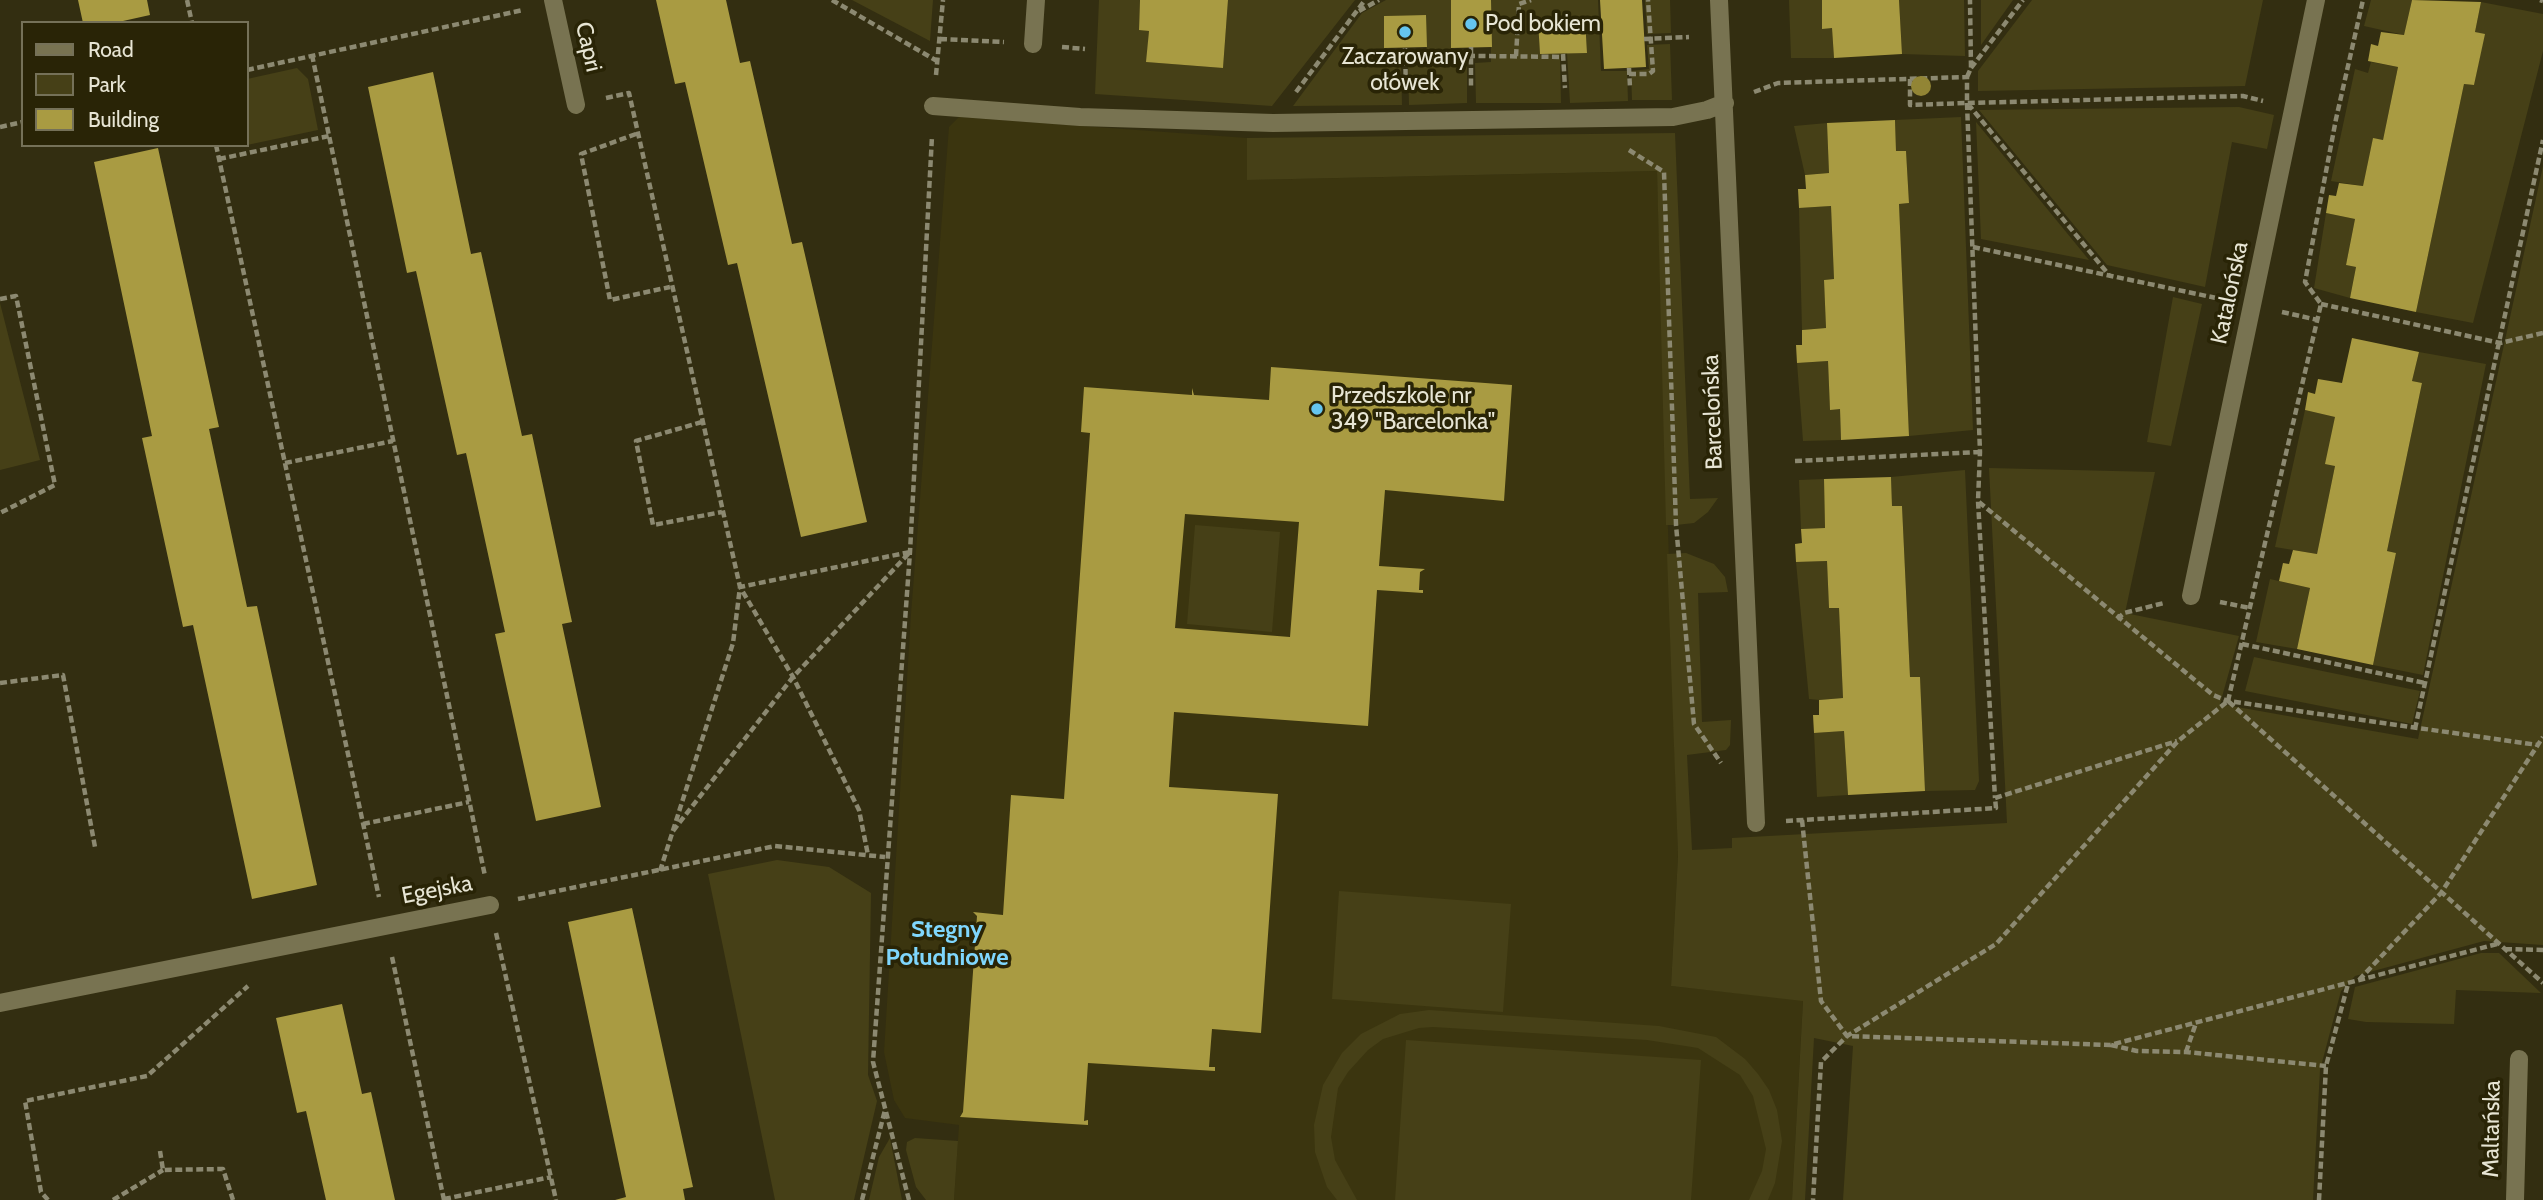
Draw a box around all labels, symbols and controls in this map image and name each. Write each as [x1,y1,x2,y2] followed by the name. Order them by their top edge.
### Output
[1485,10,1601,38] place label: Pod bokiem
[1463,16,1479,32] marker: Pod bokiem
[569,19,607,75] street label: Capri
[21,21,248,147] legend
[1397,24,1413,40] marker: Zaczarowany ołówek
[88,37,134,62] text: Road
[1341,43,1469,97] place label: Zaczarowany ołówek
[88,72,126,97] text: Park
[88,107,159,132] text: Building
[2206,239,2254,347] street label: Katalońska
[1697,354,1729,470] street label: Barcelońska
[1331,382,1495,436] place label: Przedszkole nr 349 "Barcelonka"
[1309,401,1325,417] marker: Przedszkole nr 349 "Barcelonka"
[399,870,475,910] street label: Egejska
[886,916,1008,972] district label: Stegny Południowe
[2477,1080,2507,1178] street label: Maltańska

